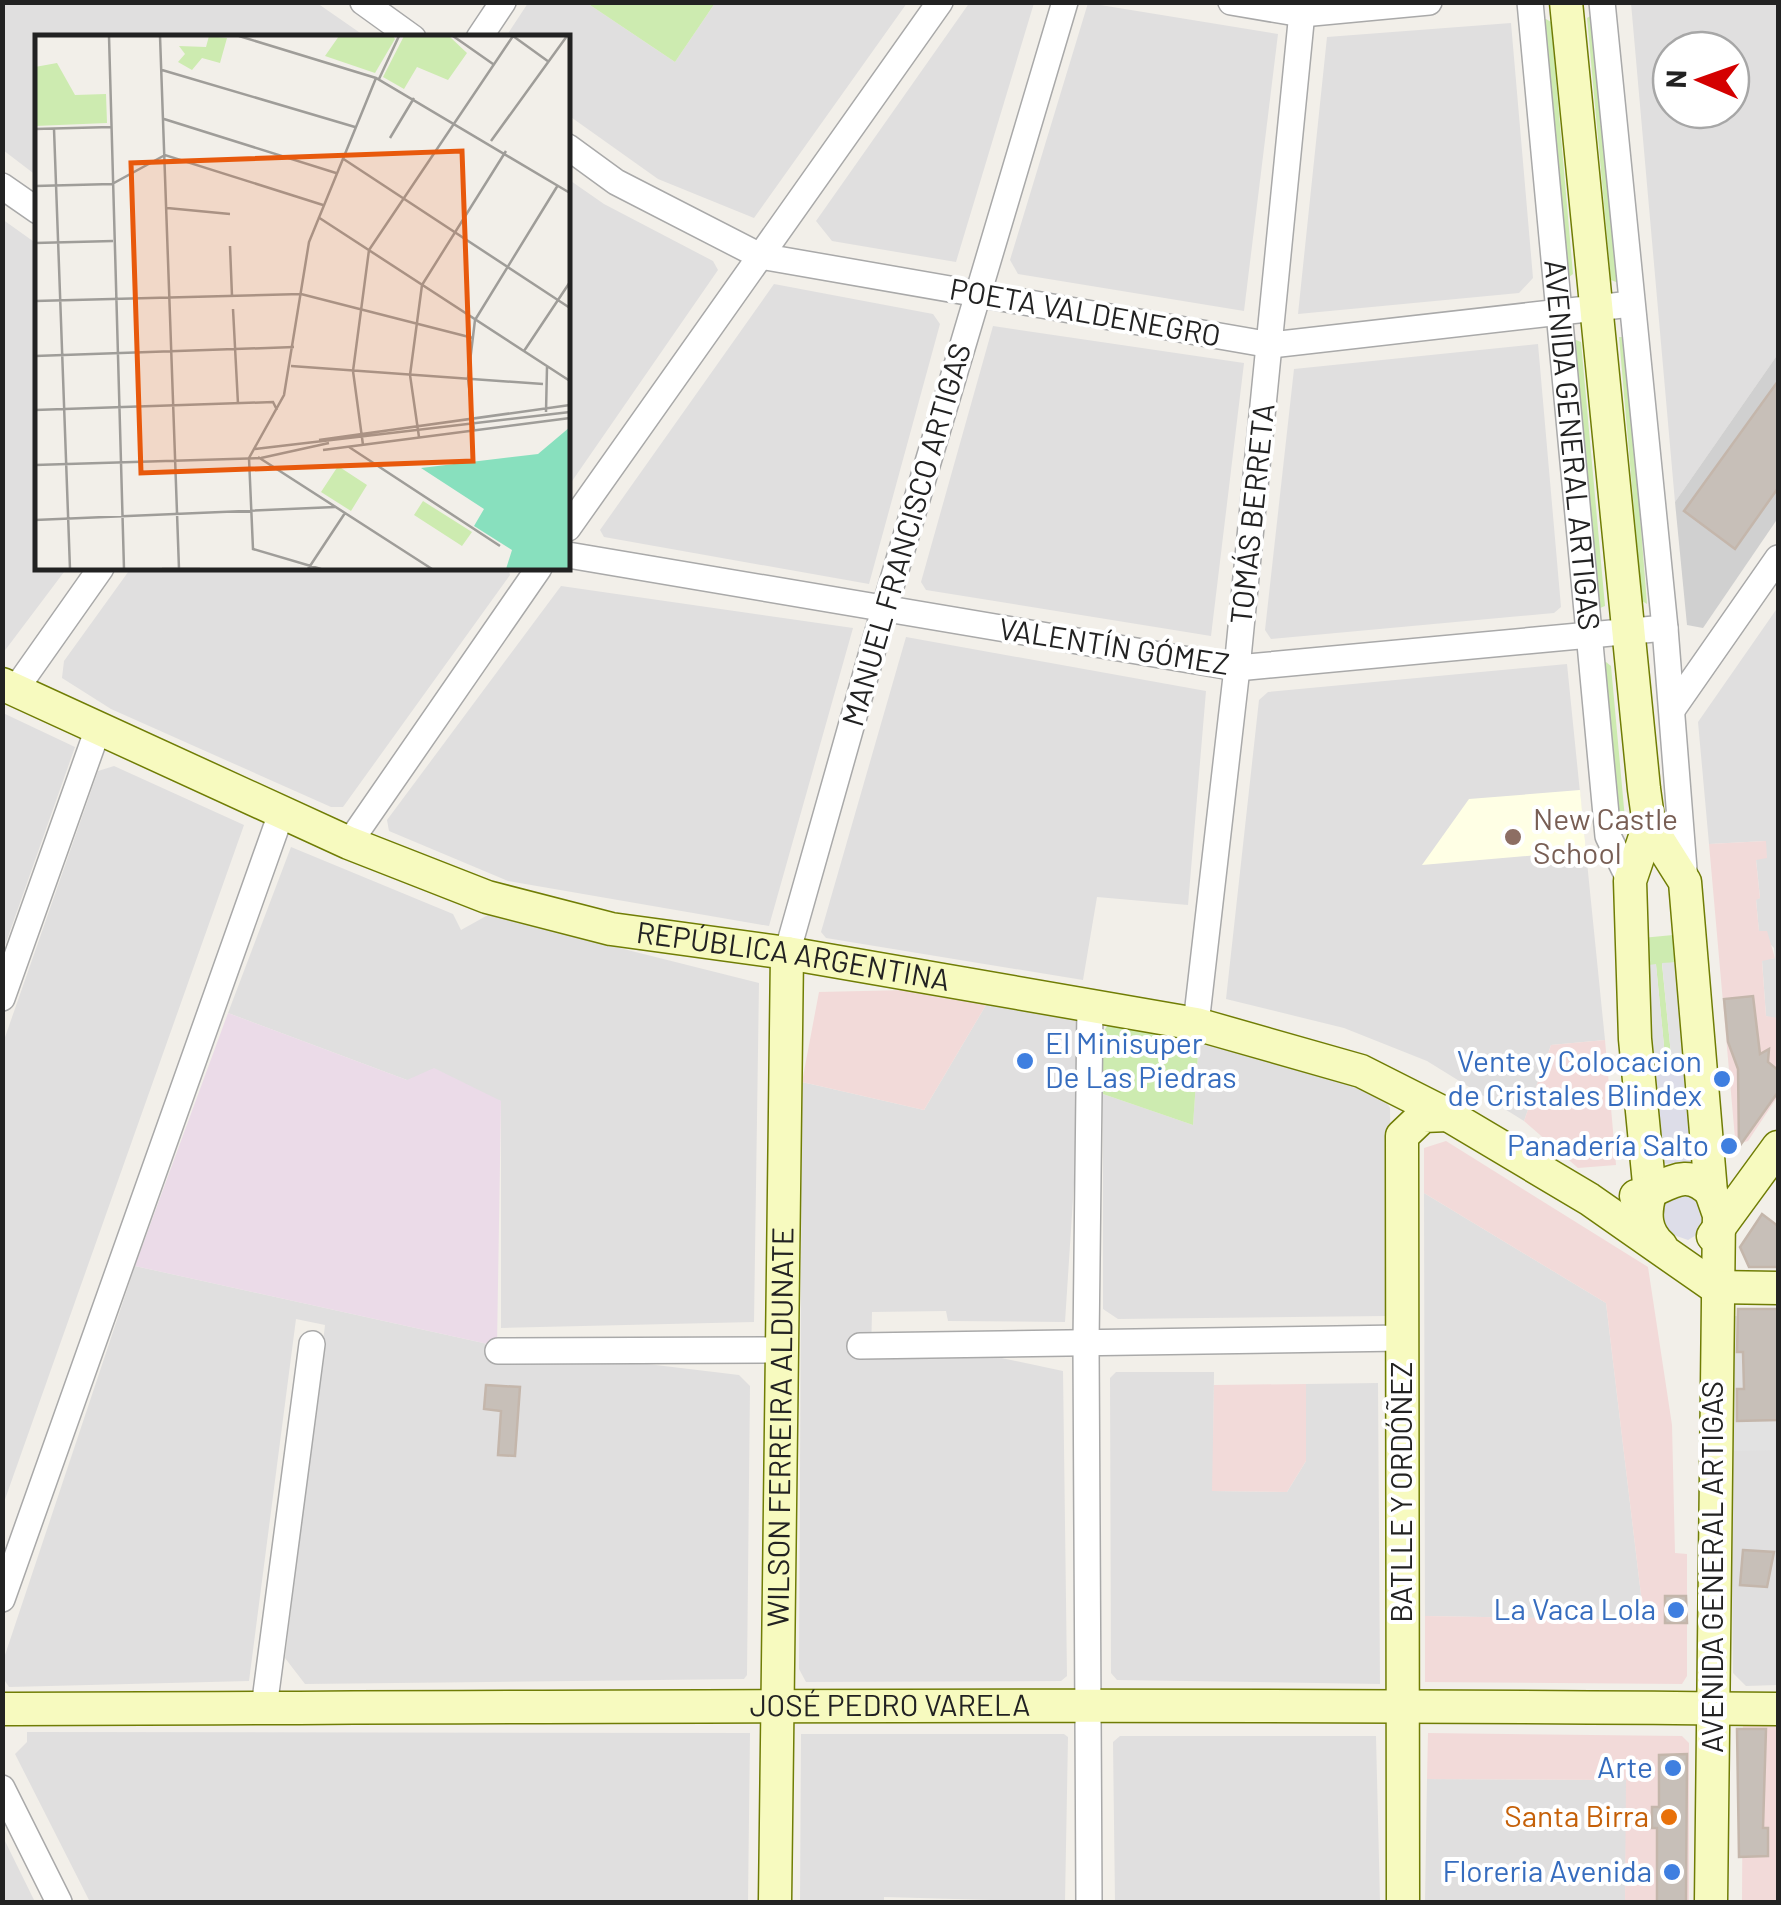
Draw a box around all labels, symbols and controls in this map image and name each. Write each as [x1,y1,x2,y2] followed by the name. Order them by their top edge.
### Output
[1651,30,1751,130] north arrow
[35,35,570,570] inset map
[1658,69,1692,89] text: N
[1538,258,1609,632] street label: AVENIDA GENERAL ARTIGAS
[947,269,1224,353] street label: POETA VALDENEGRO
[833,339,977,730] street label: MANUEL FRANCISCO ARTIGAS
[1222,402,1281,626] street label: TOMÁS BERRETA
[997,609,1232,681] street label: VALENTÍN GÓMEZ
[1533,800,1678,870] place label: New Castle School
[1502,826,1524,848] marker: New Castle School
[634,913,953,997] street label: REPÚBLICA ARGENTINA
[1045,1024,1237,1094] place label: El Minisuper De Las Piedras
[1448,1042,1702,1112] place label: Vente y Colocacion de Cristales Blindex
[1014,1050,1036,1072] marker: El Minisuper De Las Piedras
[1711,1068,1733,1090] marker: Vente y Colocacion de Cristales Blindex
[1507,1126,1709,1162] place label: Panadería Salto
[1718,1135,1740,1157] marker: Panadería Salto
[758,1227,800,1627] street label: WILSON FERREIRA ALDUNATE
[1382,1361,1418,1623] street label: BATLLE Y ORDÓÑEZ
[1693,1381,1729,1753] street label: AVENIDA GENERAL ARTIGAS
[1494,1590,1656,1626] place label: La Vaca Lola
[1665,1599,1687,1621] marker: La Vaca Lola
[750,1686,1030,1722] street label: JOSÉ PEDRO VARELA
[1597,1748,1653,1784] place label: Arte
[1662,1757,1684,1779] marker: Arte
[1504,1797,1649,1833] place label: Santa Birra
[1658,1806,1680,1828] marker: Santa Birra
[1442,1852,1652,1888] place label: Floreria Avenida
[1661,1861,1683,1883] marker: Floreria Avenida

